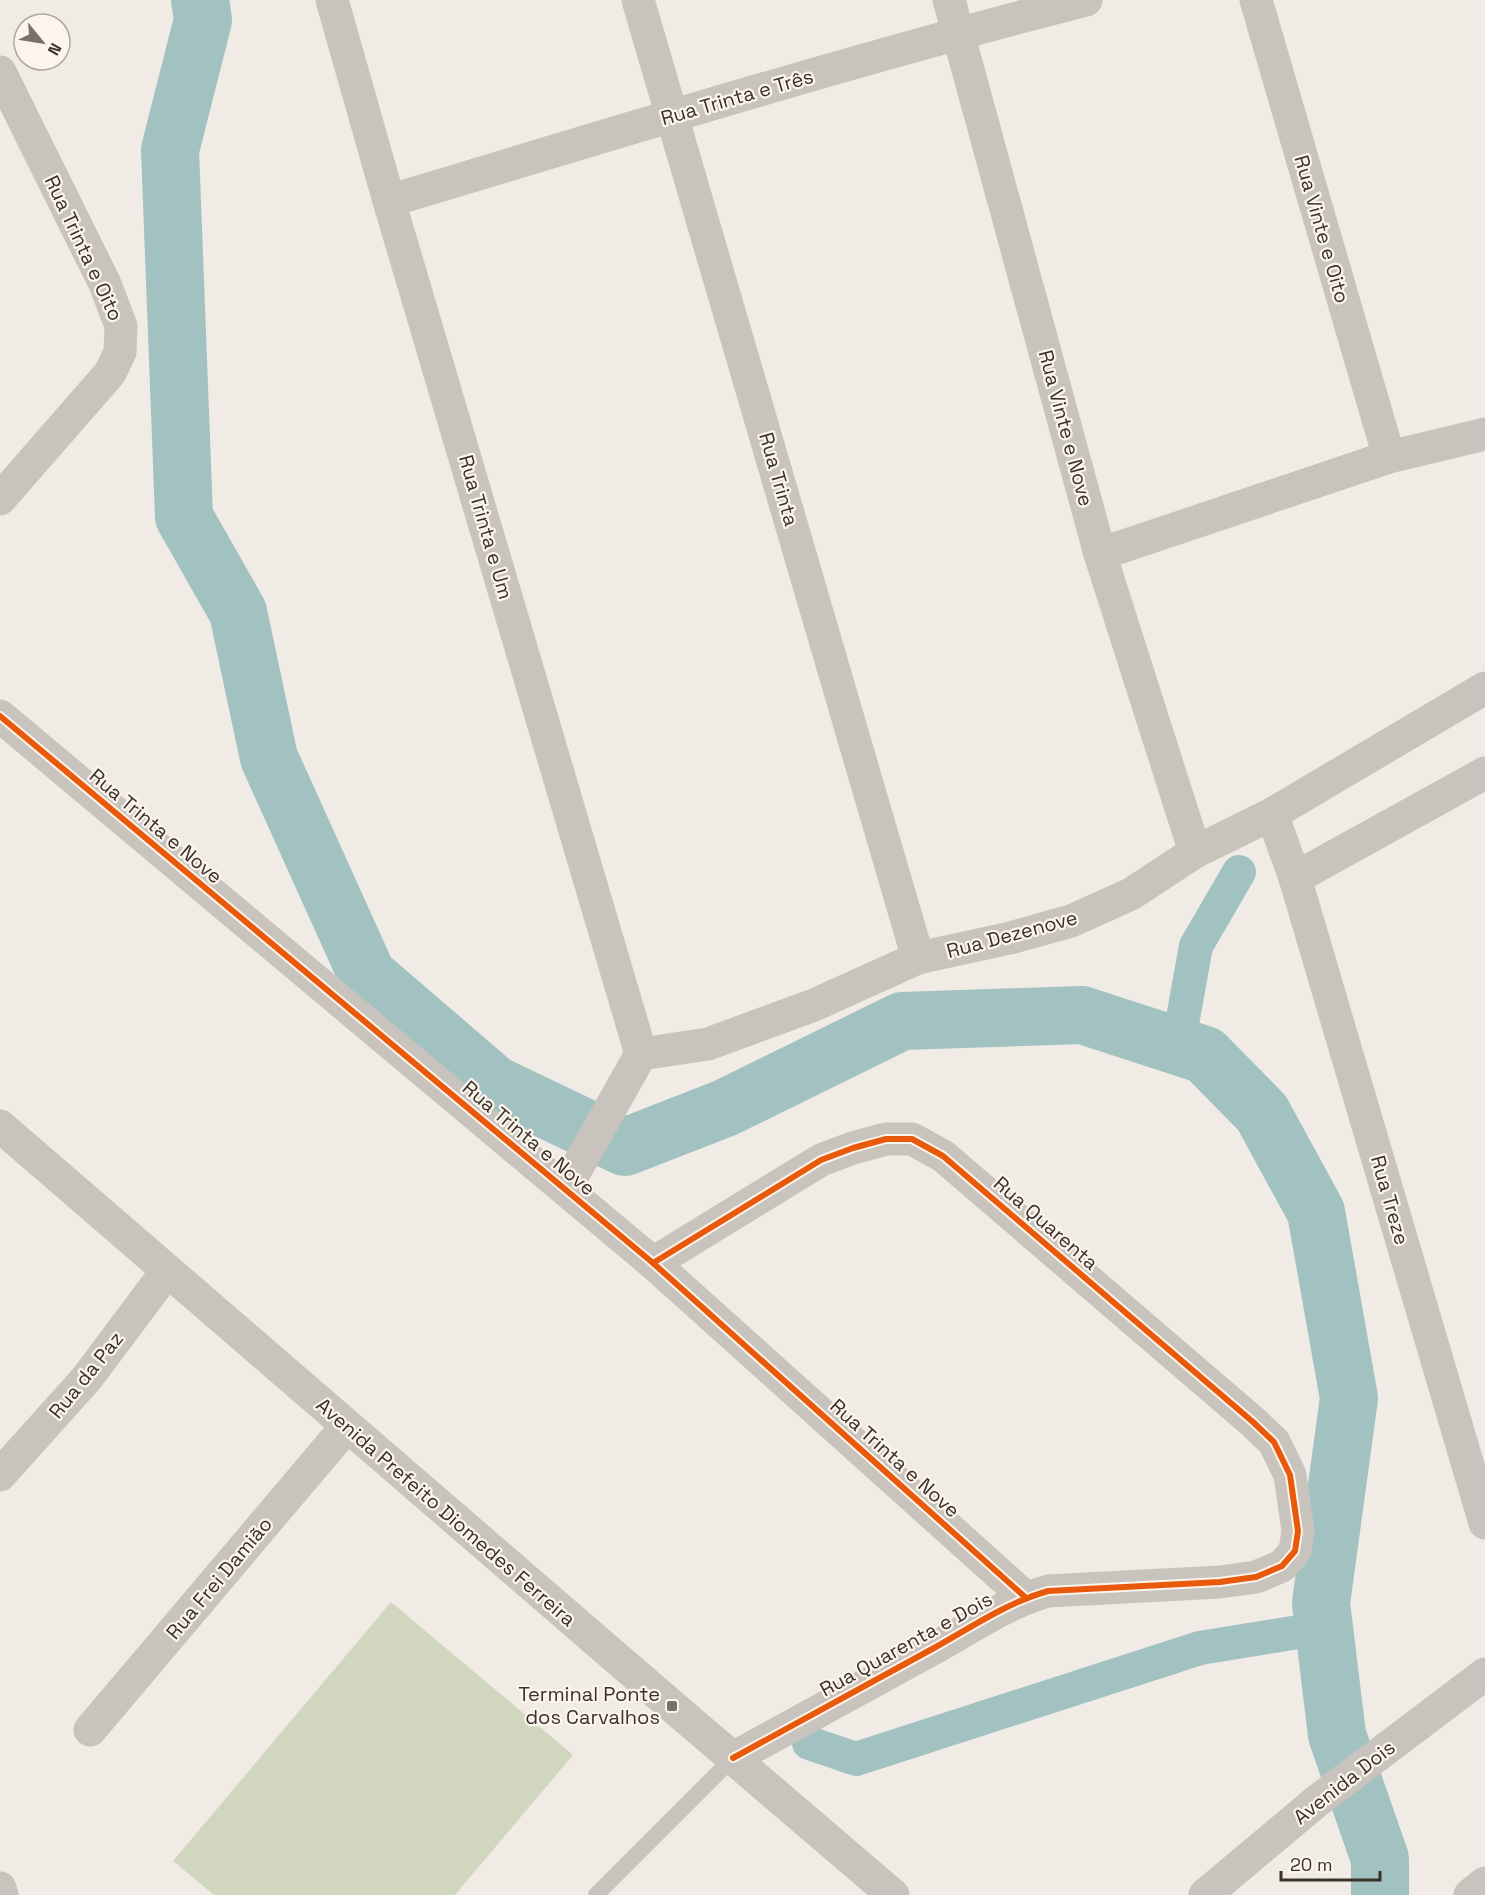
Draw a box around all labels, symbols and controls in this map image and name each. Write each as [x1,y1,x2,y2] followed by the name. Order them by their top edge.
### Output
[12,12,72,72] north arrow
[43,39,66,59] text: N
[658,63,816,131] street label: Rua Trinta e Três
[1288,152,1356,306] street label: Rua Vinte e Oito
[39,171,129,325] street label: Rua Trinta e Oito
[1033,347,1099,509] street label: Rua Vinte e Nove
[753,429,805,529] street label: Rua Trinta
[453,452,519,602] street label: Rua Trinta e Um
[84,763,228,889] street label: Rua Trinta e Nove
[944,904,1080,964] street label: Rua Dezenove
[457,1075,601,1201] street label: Rua Trinta e Nove
[1365,1152,1415,1248] street label: Rua Treze
[988,1170,1104,1276] street label: Rua Quarenta
[43,1326,129,1424] street label: Rua da Paz
[311,1392,581,1632] street label: Avenida Prefeito Diomedes Ferreira
[825,1393,965,1523] street label: Rua Trinta e Nove
[160,1511,278,1645] street label: Rua Frei Damião
[815,1586,997,1702] street label: Rua Quarenta e Dois
[518,1681,660,1730] place label: Terminal Ponte dos Carvalhos
[665,1699,679,1713] marker: Terminal Ponte dos Carvalhos
[1288,1734,1400,1830] street label: Avenida Dois
[1281,1844,1380,1882] scale bar
[1290,1853,1333,1876] text: 20 m

